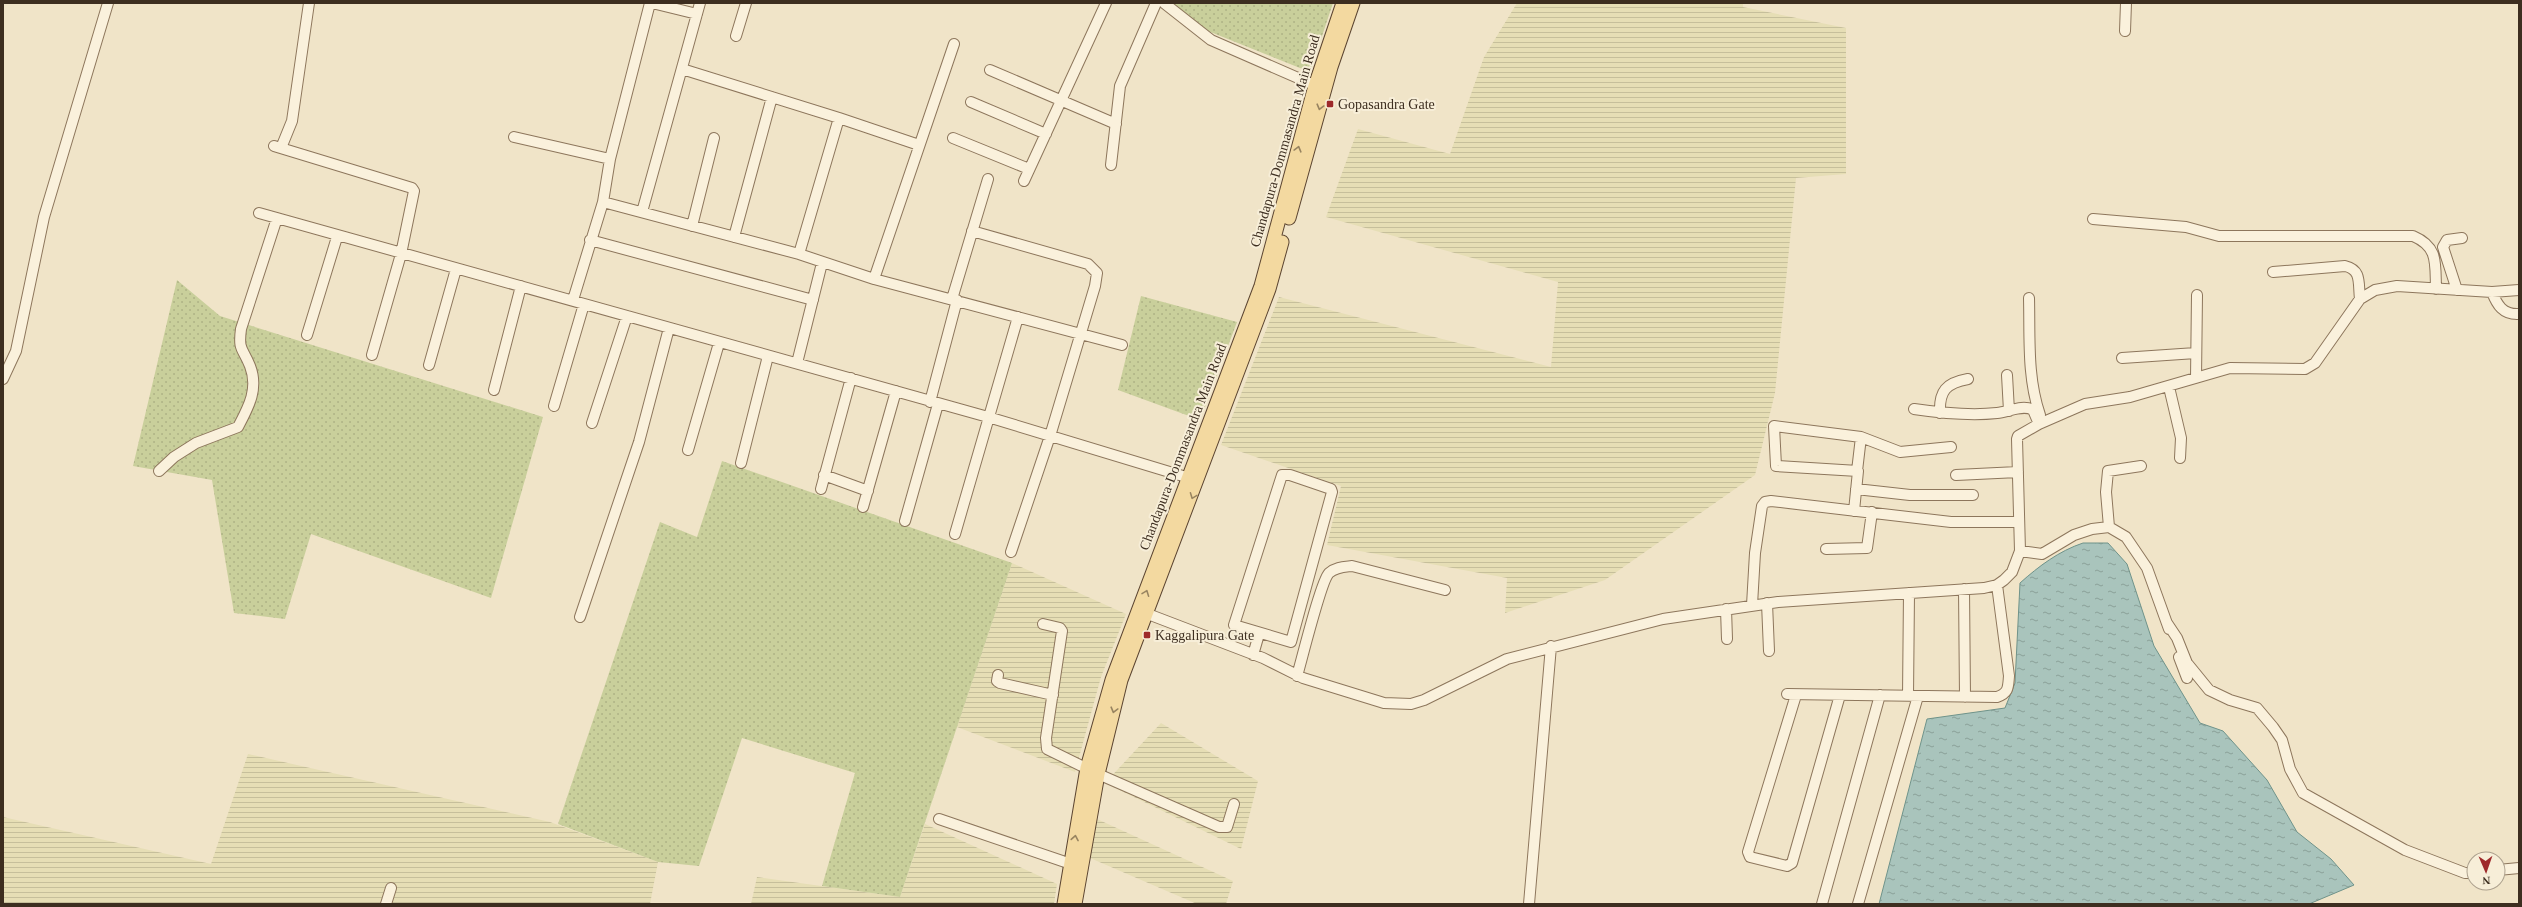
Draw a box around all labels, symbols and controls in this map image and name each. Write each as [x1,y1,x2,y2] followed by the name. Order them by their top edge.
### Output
[1247,33,1323,249] street label: Chandapura-Dommasandra Main Road
[1338,97,1435,112] place label: Gopasandra Gate
[1325,99,1335,109] marker: Gopasandra Gate
[1316,103,1325,110] one-way arrow
[1293,145,1302,152] one-way arrow
[1137,342,1229,552] street label: Chandapura-Dommasandra Main Road
[1189,493,1197,500] one-way arrow
[1141,589,1149,596] one-way arrow
[1155,628,1254,643] place label: Kaggalipura Gate
[1142,630,1152,640] marker: Kaggalipura Gate
[1110,707,1118,713] one-way arrow
[1070,835,1079,841] one-way arrow
[2466,851,2506,891] north arrow
[2482,875,2491,887] text: N

